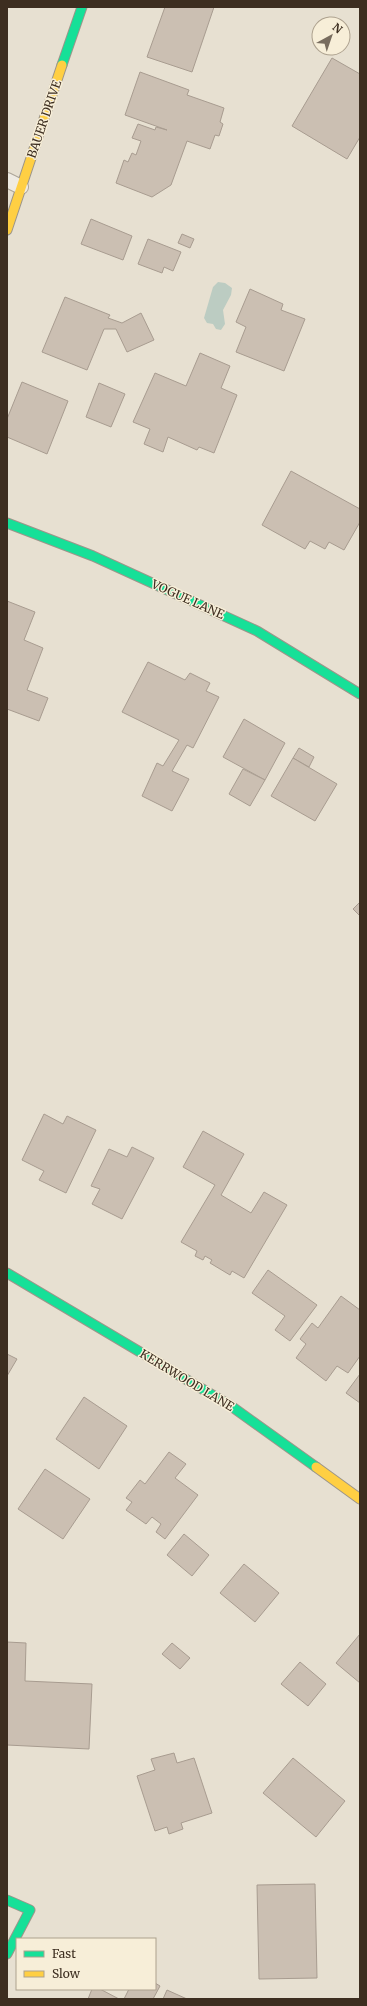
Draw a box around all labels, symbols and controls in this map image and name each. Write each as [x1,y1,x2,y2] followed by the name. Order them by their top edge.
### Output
[311,16,351,56] north arrow
[330,20,345,37] text: N
[24,78,64,160] street label: BAUER DRIVE
[148,576,227,622] street label: VOGUE LANE
[137,1346,237,1414] street label: KERRWOOD LANE
[16,1938,156,1990] legend
[52,1946,76,1961] text: Fast
[52,1966,81,1981] text: Slow

